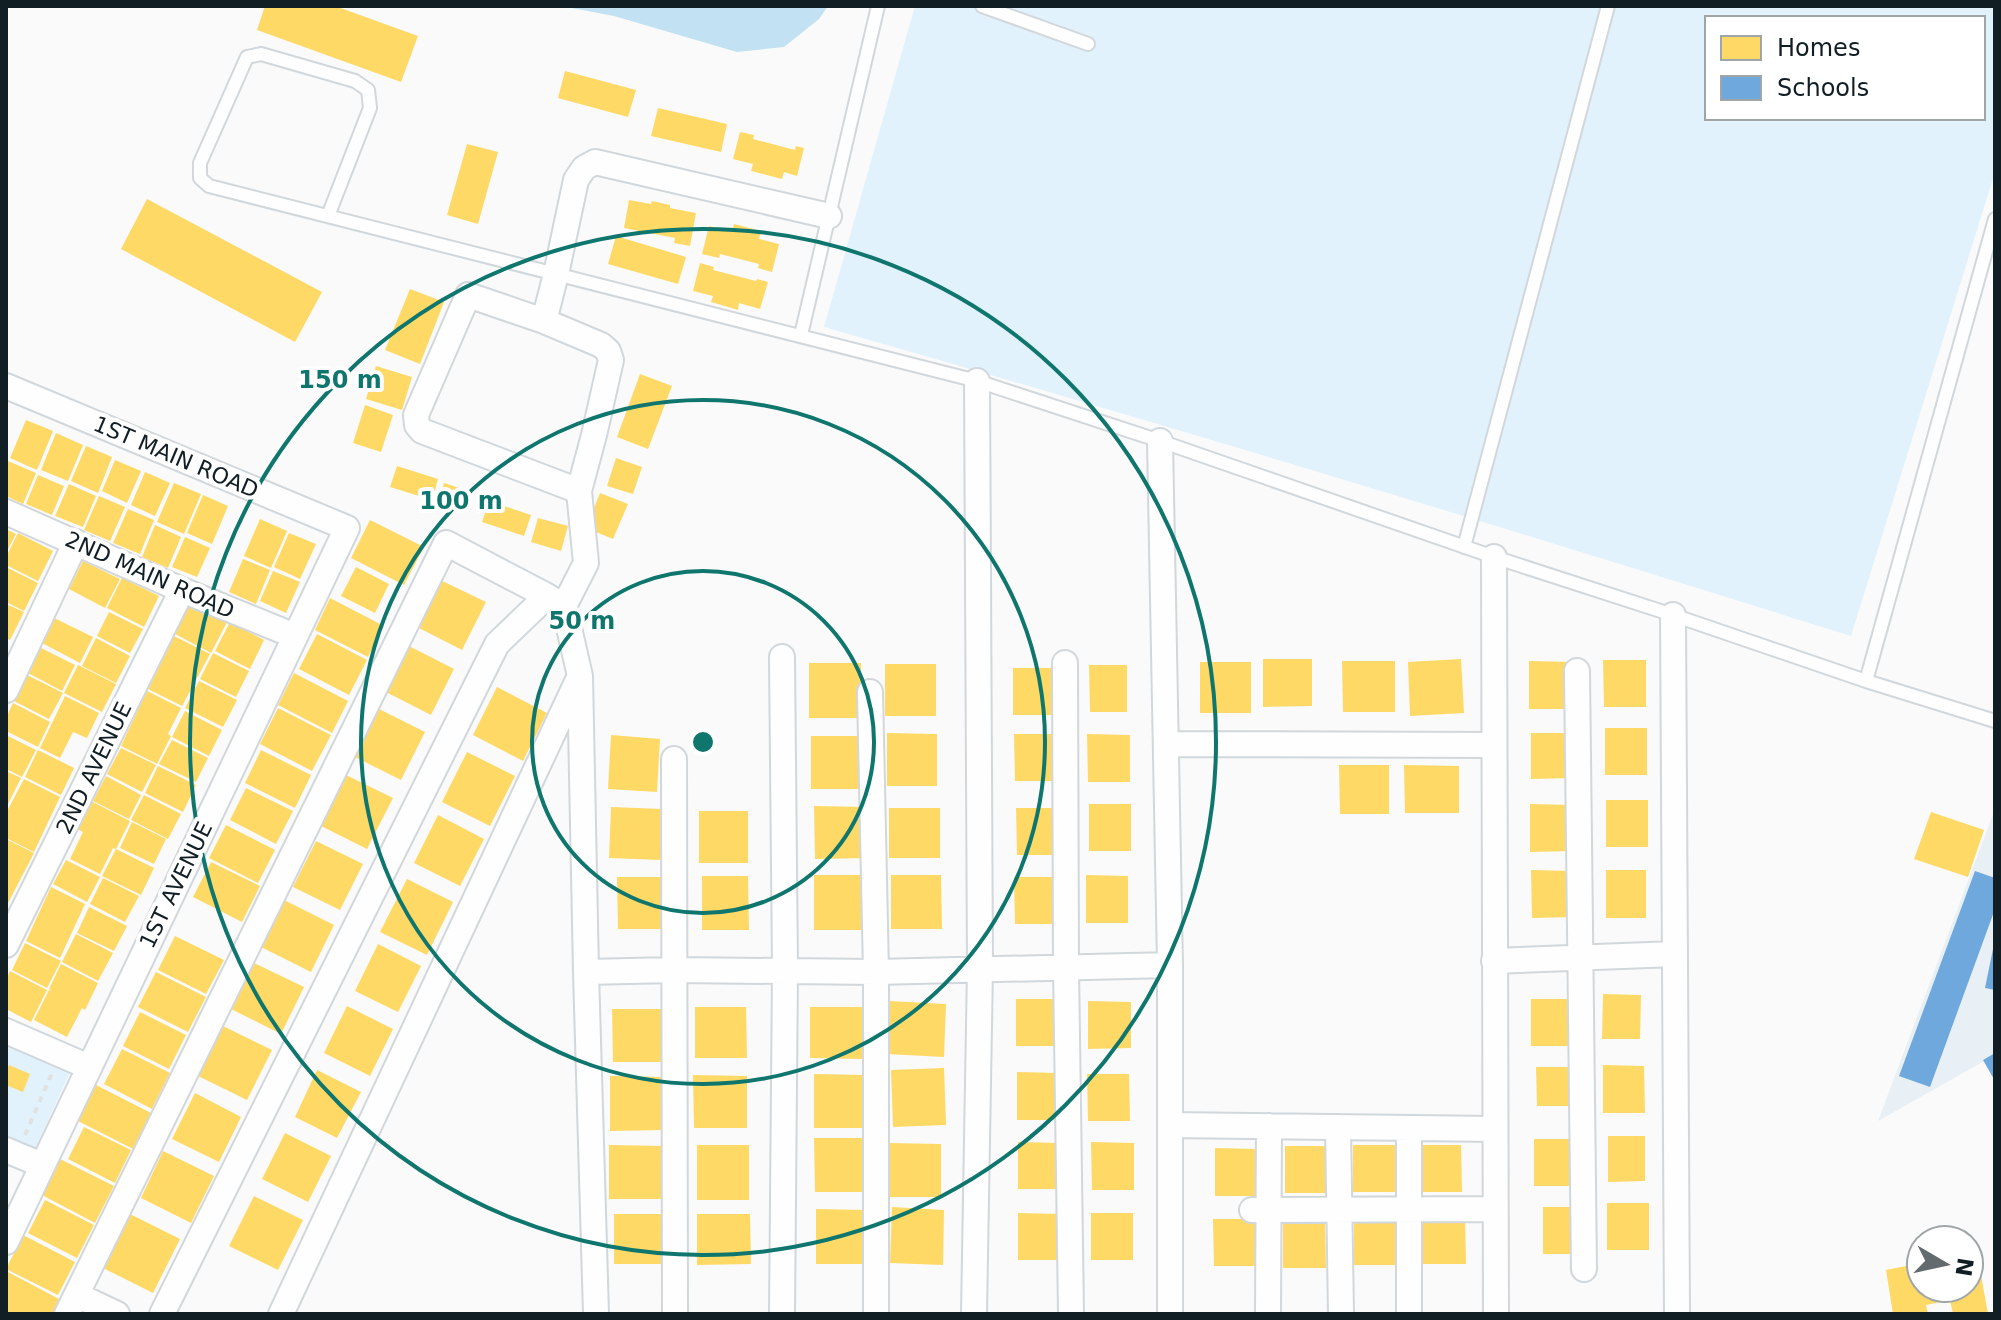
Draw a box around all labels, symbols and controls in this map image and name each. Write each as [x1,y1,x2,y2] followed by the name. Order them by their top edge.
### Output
[1705,16,1985,120] legend
[1777,34,1860,62] text: Homes
[1777,74,1869,102] text: Schools
[298,366,382,394] text: 150 m
[90,411,262,503] street label: 1ST MAIN ROAD
[419,487,503,515] text: 100 m
[62,526,238,624] street label: 2ND MAIN ROAD
[549,607,615,635] text: 50 m
[51,698,137,838] street label: 2ND AVENUE
[689,728,717,756] centre of rings
[135,818,217,952] street label: 1ST AVENUE
[1905,1224,1985,1304] north arrow
[1950,1256,1978,1278] text: N

